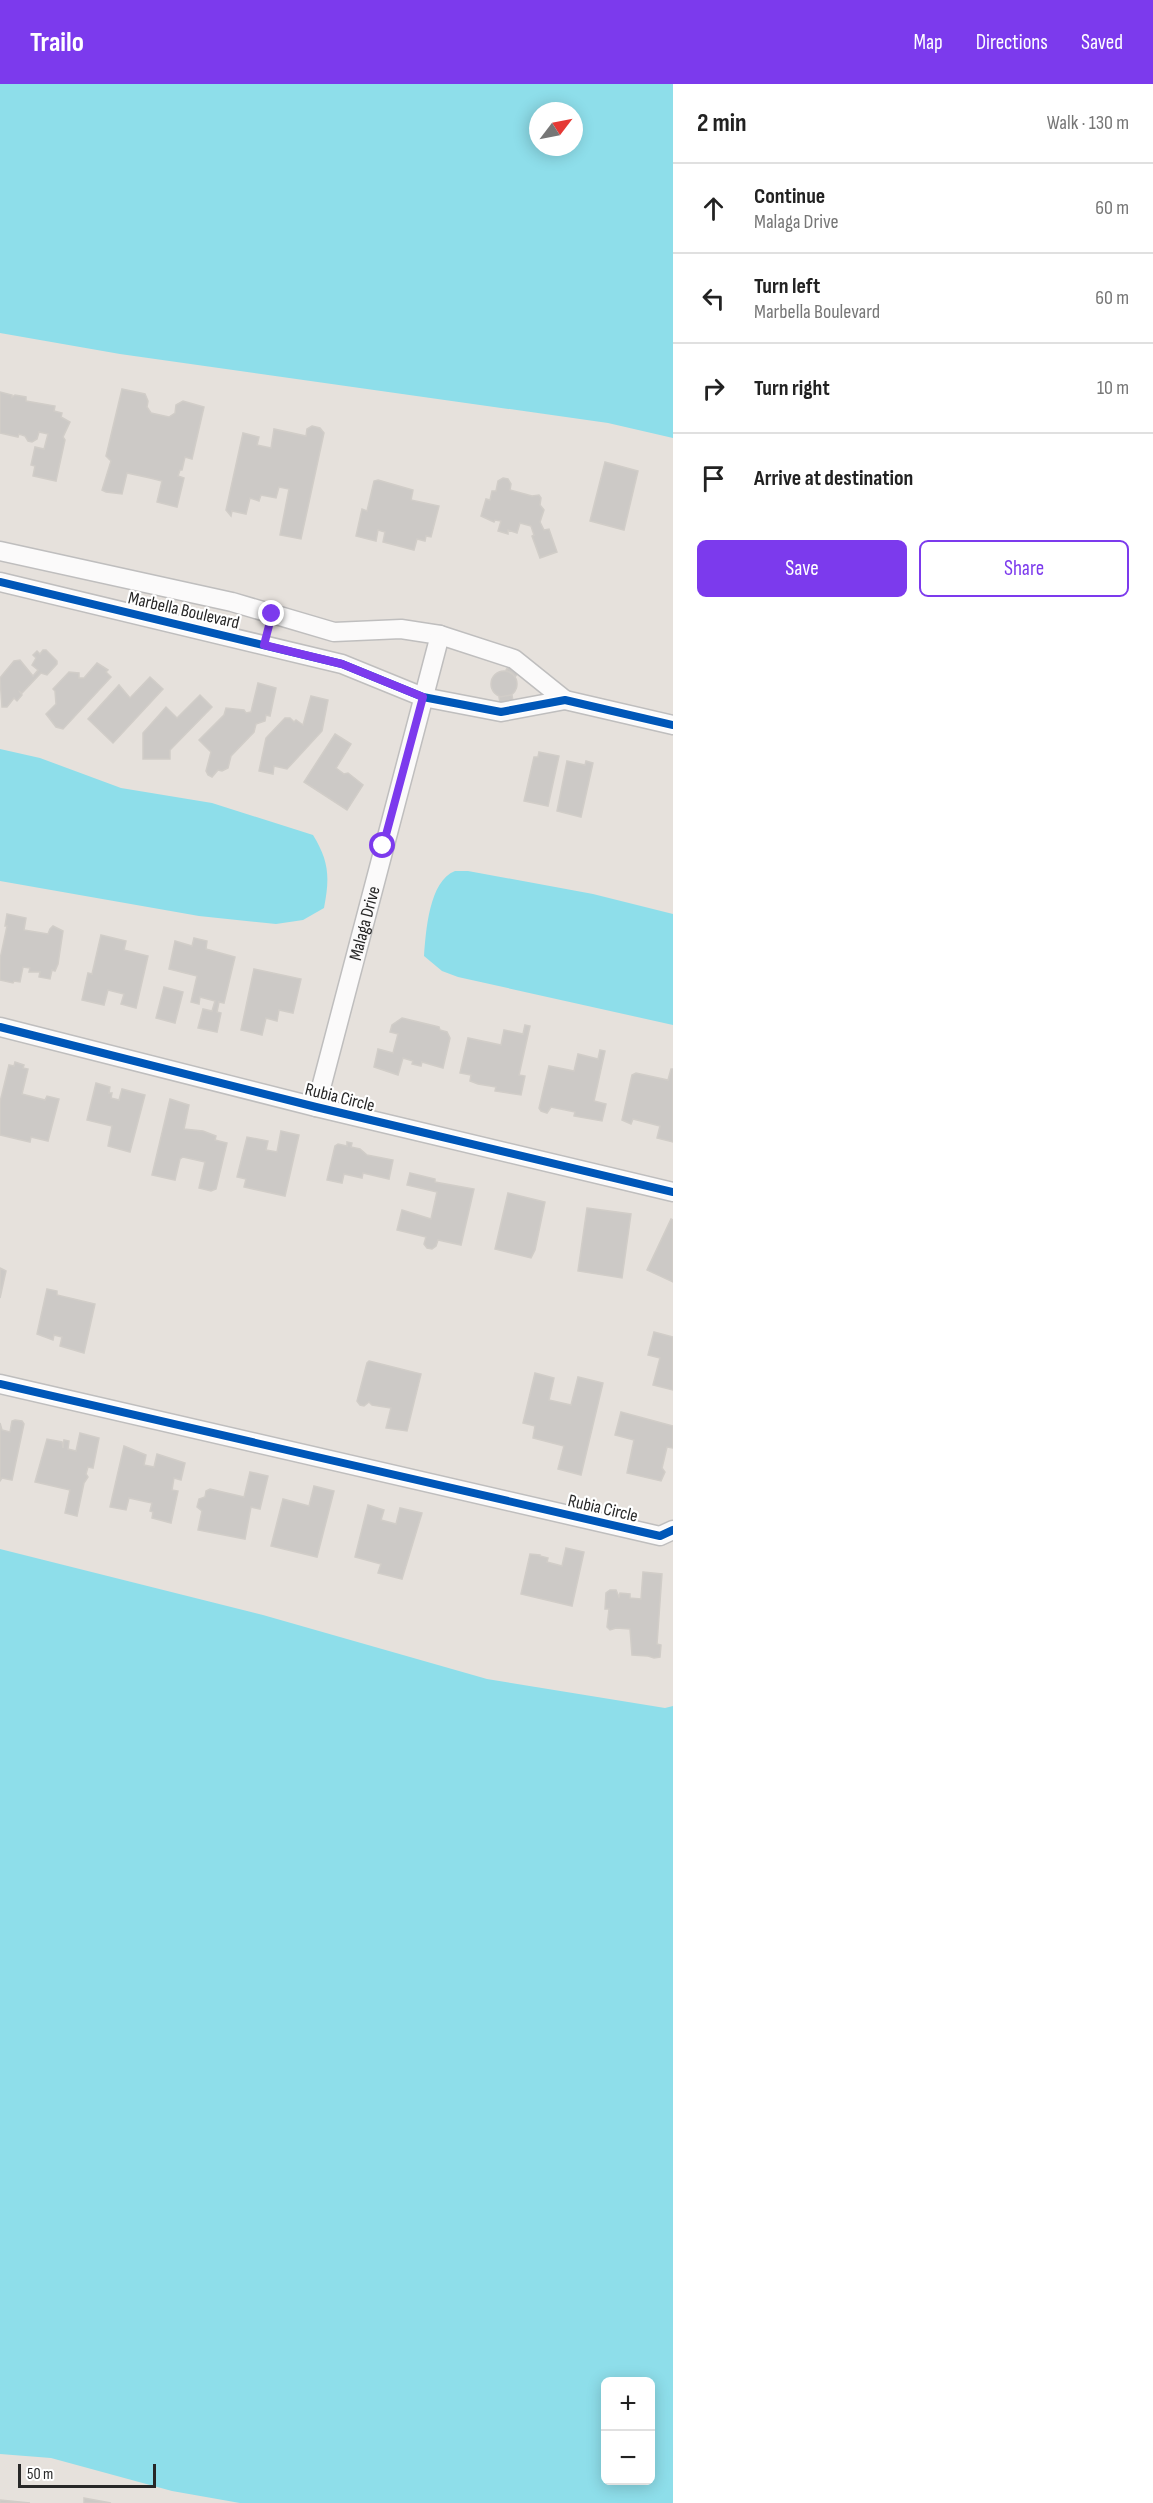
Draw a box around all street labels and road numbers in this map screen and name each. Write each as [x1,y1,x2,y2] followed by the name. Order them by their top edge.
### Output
[126,587,242,633] street label: Marbella Boulevard
[345,884,385,963] street label: Malaga Drive
[303,1079,377,1116] street label: Rubia Circle
[566,1490,640,1527] street label: Rubia Circle

